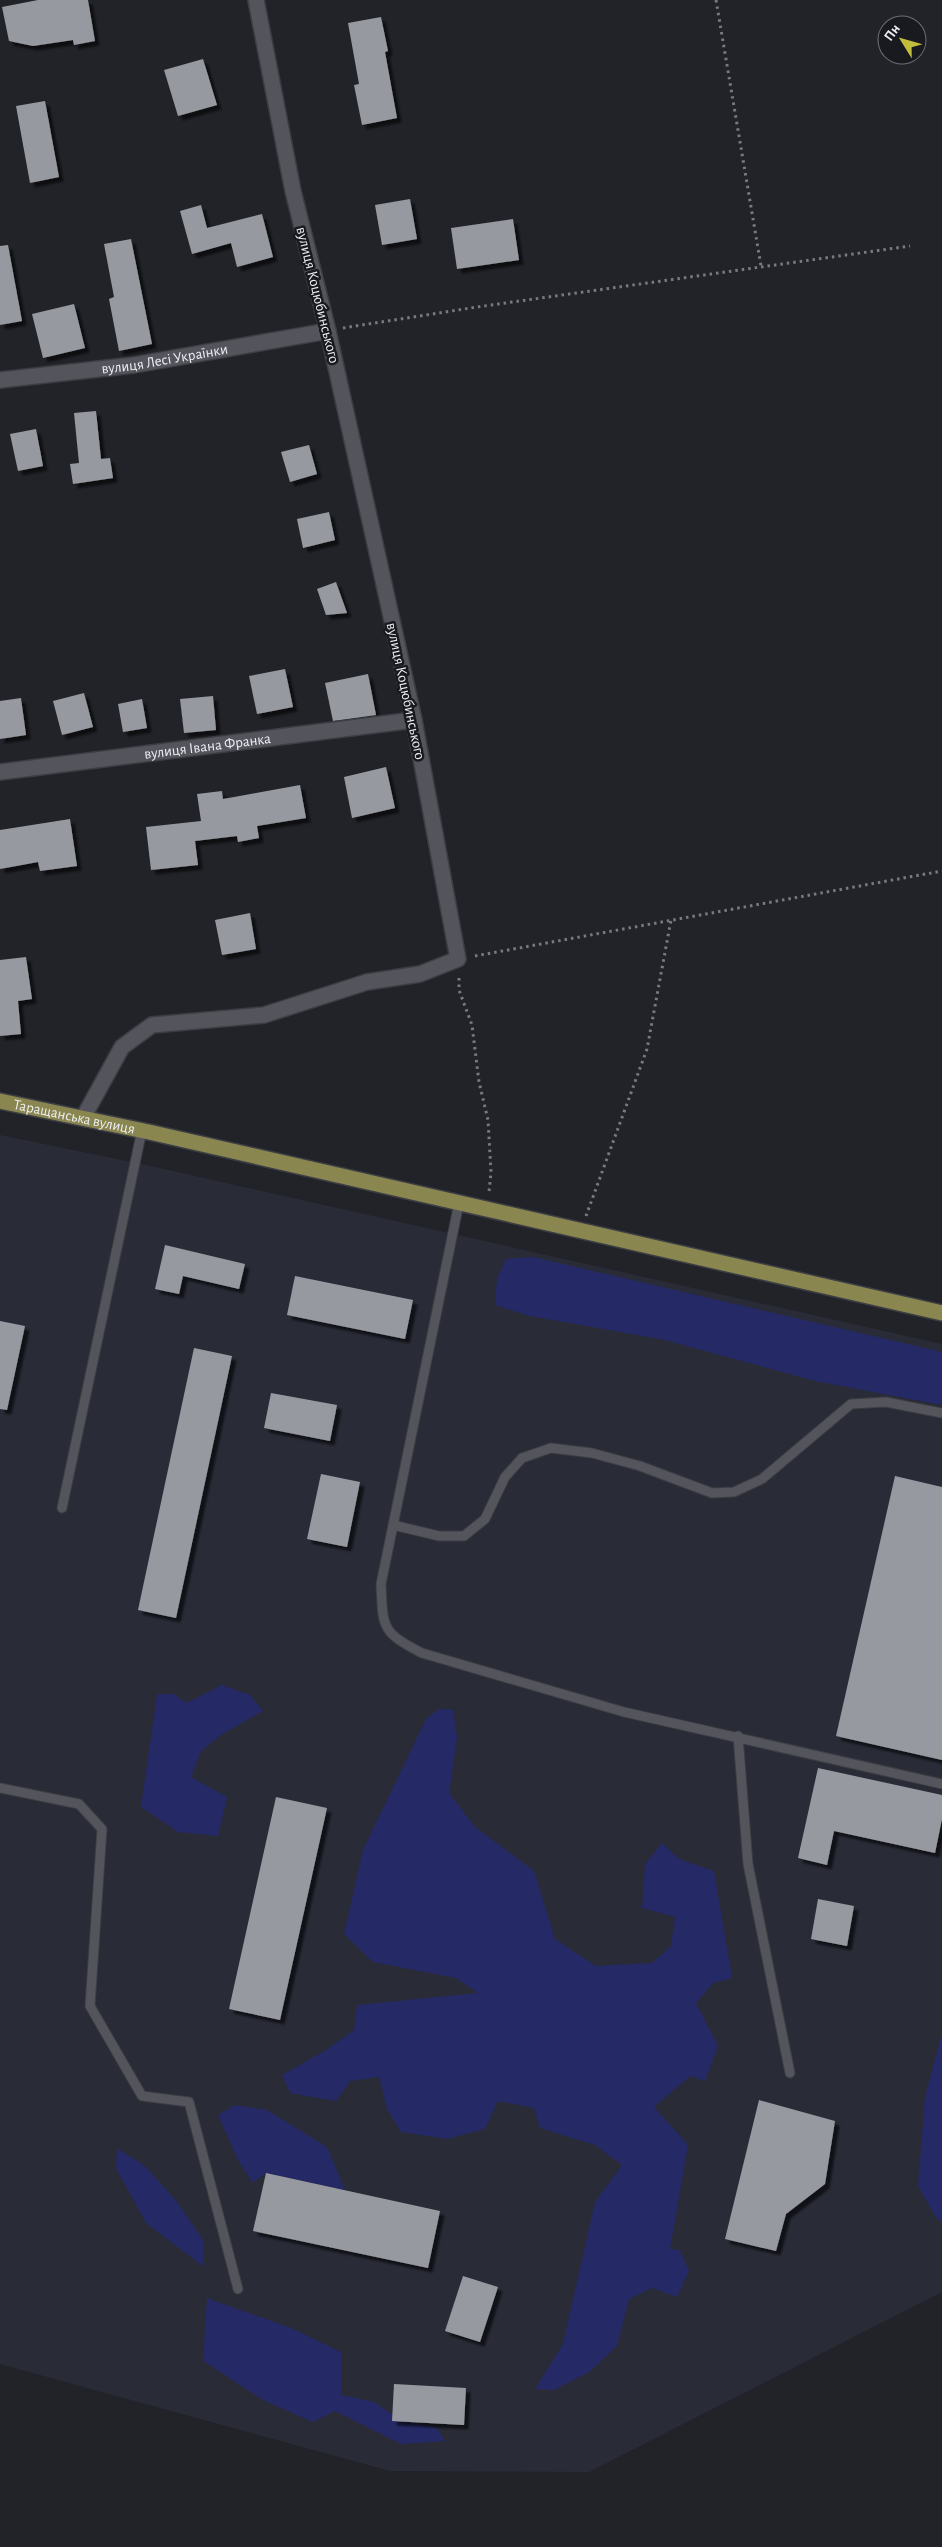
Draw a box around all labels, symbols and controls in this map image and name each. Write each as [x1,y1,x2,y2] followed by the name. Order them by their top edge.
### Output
[877,15,927,65] north arrow
[882,22,903,44] text: Пн
[293,225,342,365] street label: вулиця Коцюбинського
[101,342,229,377] street label: вулиця Лесі Українки
[384,621,427,761] street label: вулиця Коцюбинського
[143,731,272,762] street label: вулиця Івана Франка
[12,1097,136,1137] street label: Таращанська вулиця

